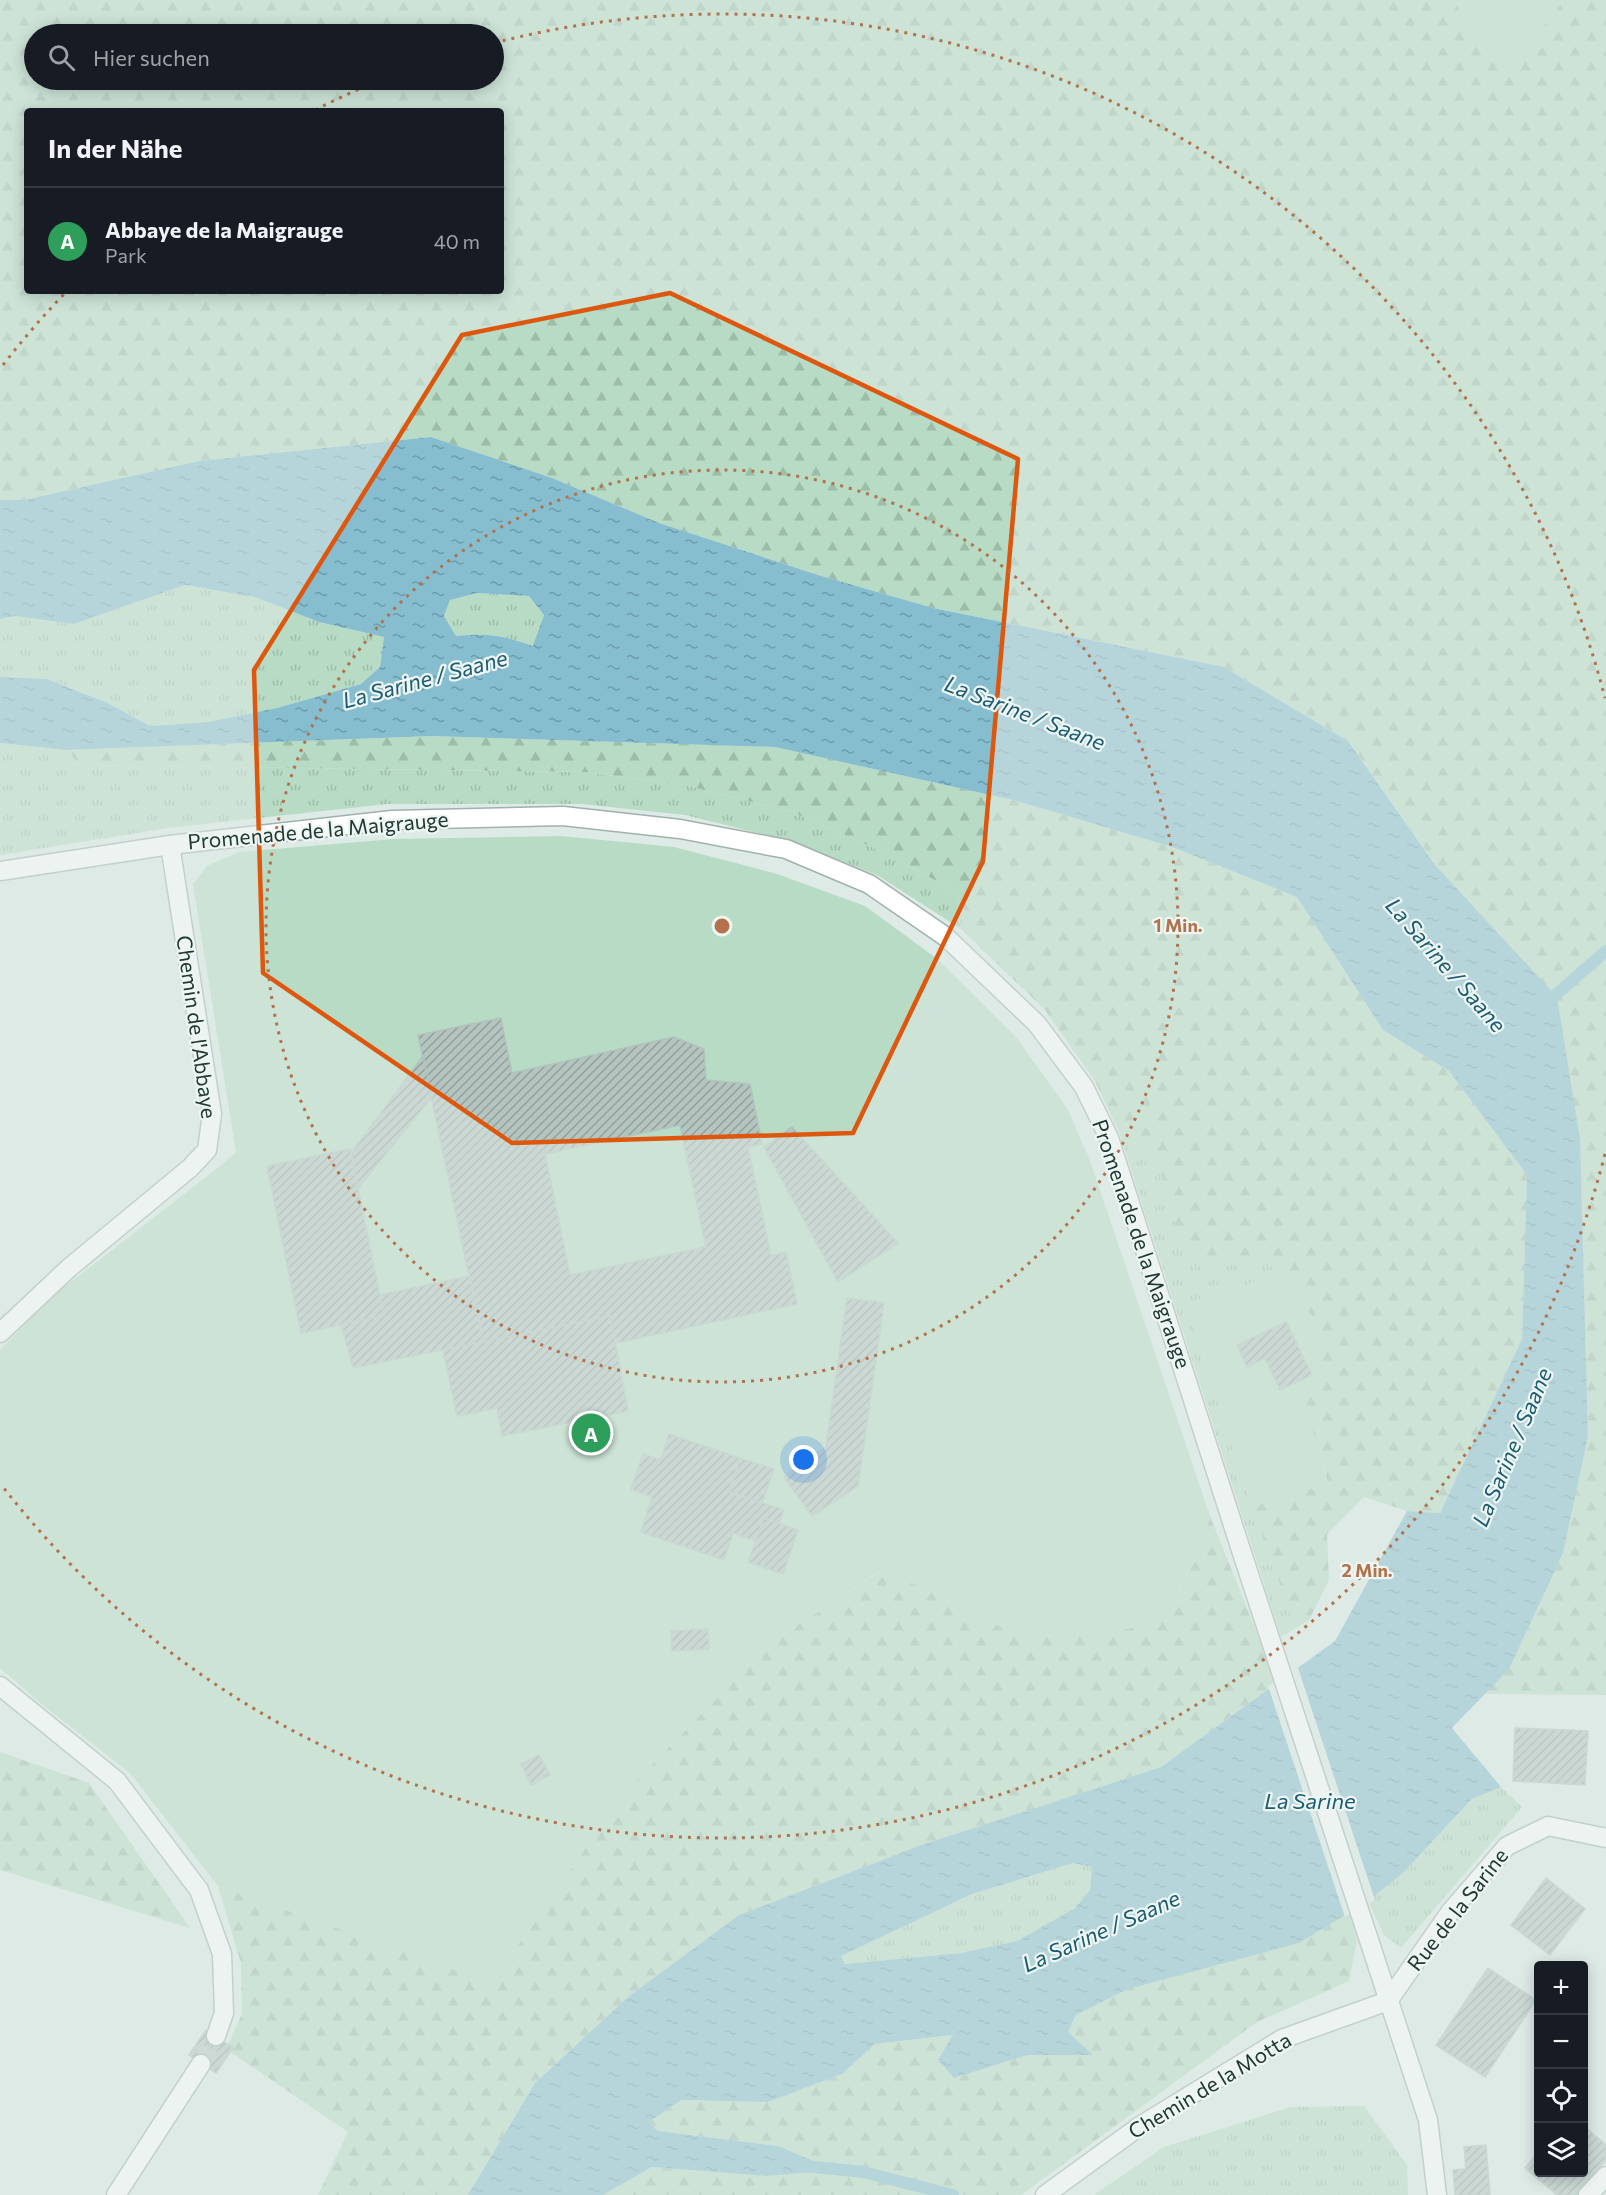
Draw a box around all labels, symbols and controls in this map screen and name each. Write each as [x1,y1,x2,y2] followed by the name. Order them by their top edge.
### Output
[24,24,504,90] search box
[45,41,78,74] icon: search
[93,44,210,71] text: Hier suchen
[48,132,183,163] text: In der Nähe
[105,216,343,243] text: Abbaye de la Maigrauge
[60,229,75,253] text: A
[434,229,480,253] text: 40 m
[105,243,147,267] text: Park
[339,643,511,714] water label: La Sarine / Saane
[941,670,1110,756] water label: La Sarine / Saane
[186,806,449,853] street label: Promenade de la Maigrauge
[1381,892,1512,1038] water label: La Sarine / Saane
[1153,914,1203,936] text: 1 Min.
[712,916,732,936] centre of rings
[172,934,223,1120] street label: Chemin de l'Abbaye
[1088,1116,1197,1371] street label: Promenade de la Maigrauge
[1466,1363,1557,1530] water label: La Sarine / Saane
[572,1410,610,1456] pin: A
[789,1445,818,1474] your location
[1341,1559,1393,1581] text: 2 Min.
[1264,1787,1356,1814] water label: La Sarine
[1401,1843,1512,1975] street label: Rue de la Sarine
[1018,1884,1184,1977] water label: La Sarine / Saane
[1534,1961,1588,2177] map controls
[1534,1961,1588,2015] button: +
[1534,2015,1588,2069] button: −
[1123,2026,1295,2143] street label: Chemin de la Motta
[1534,2069,1588,2123] button: locate
[1534,2123,1588,2177] button: layers

